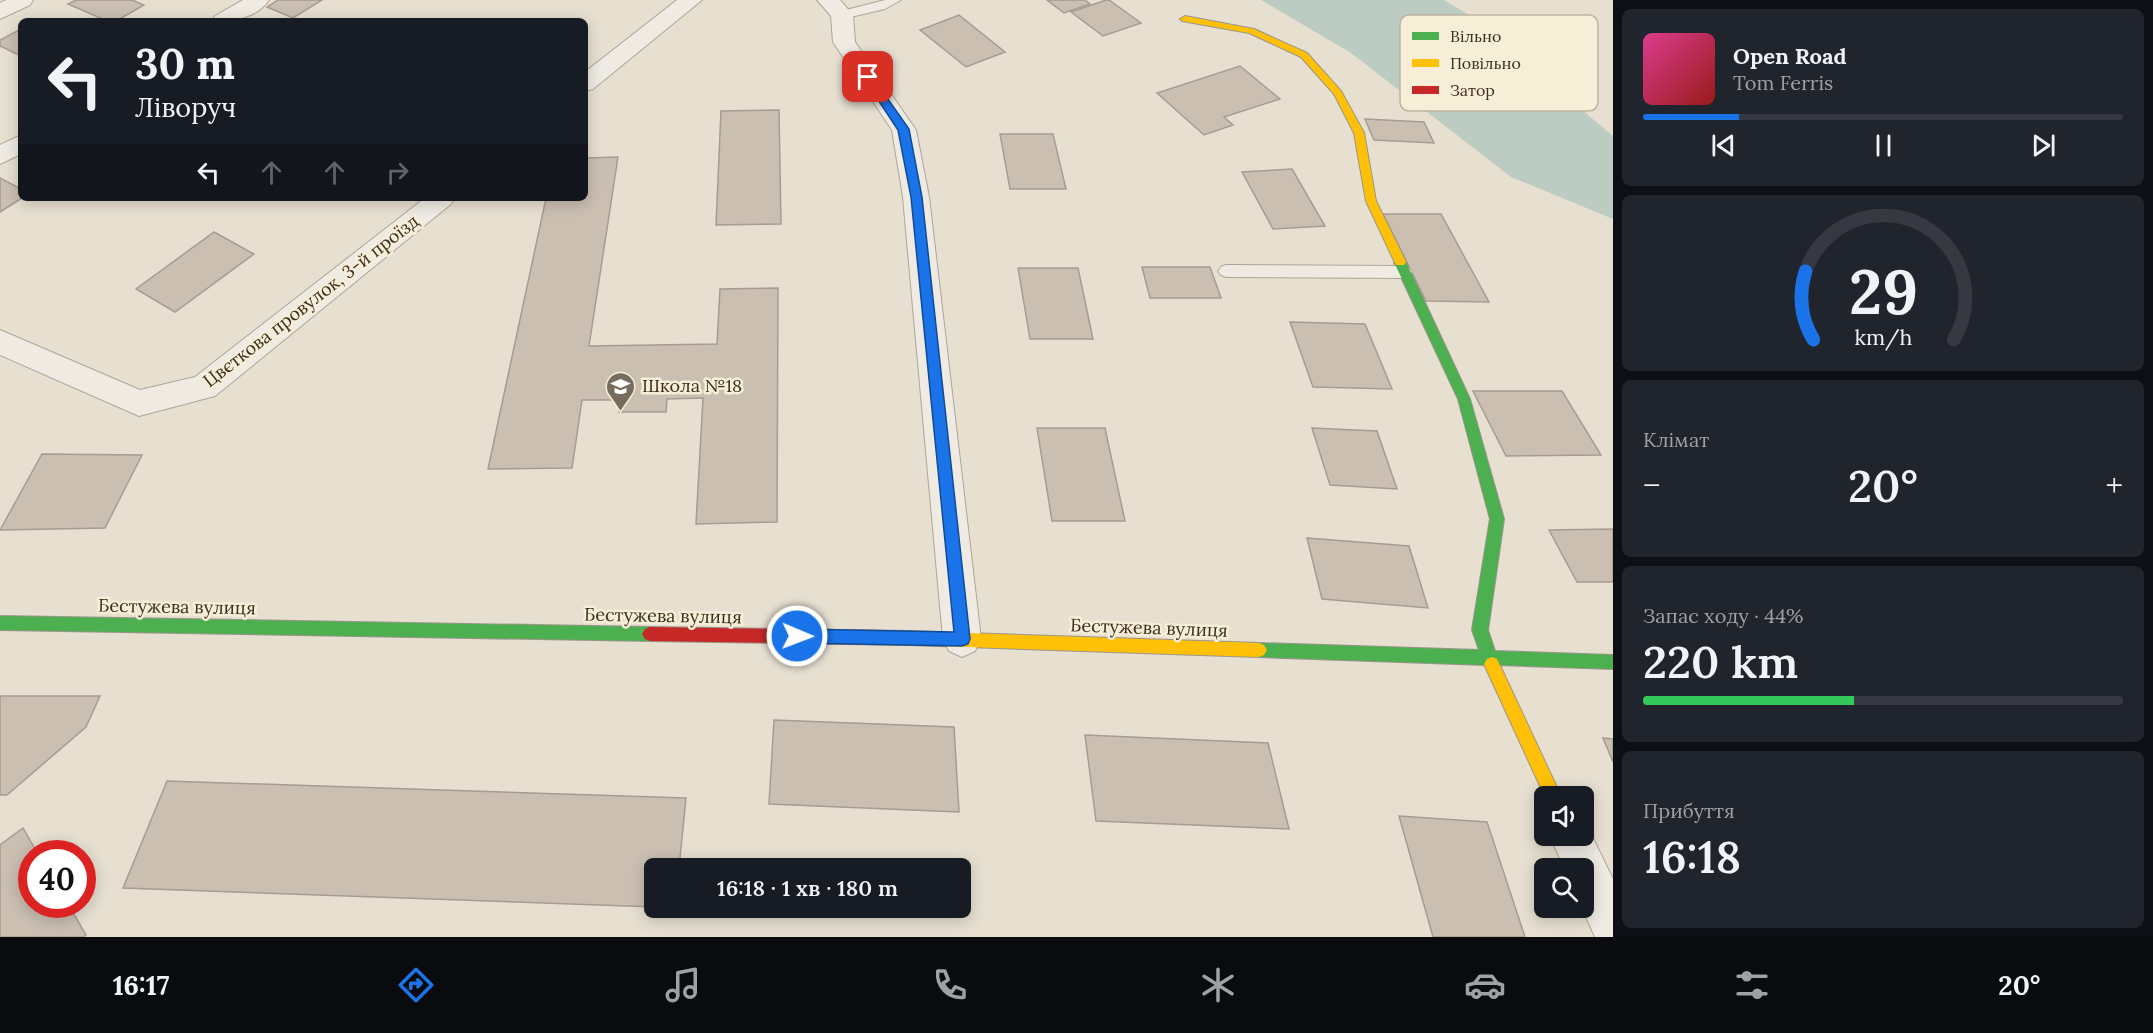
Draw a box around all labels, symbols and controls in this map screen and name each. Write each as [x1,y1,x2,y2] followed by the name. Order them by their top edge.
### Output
[1400,15,1598,111] legend
[1450,26,1501,46] text: Вільно
[135,37,235,91] text: 30 m
[36,42,114,120] icon: left
[1733,42,1847,70] text: Open Road
[842,51,893,102] pin
[1450,53,1521,73] text: Повільно
[851,60,884,93] icon: arrive
[1733,70,1833,95] text: Tom Ferris
[1450,80,1495,100] text: Затор
[135,90,236,124] text: Ліворуч
[1707,129,1740,162] icon: previous
[1867,129,1900,162] icon: pause
[2027,129,2060,162] icon: next
[192,156,225,189] icon: left
[255,156,288,189] icon: ahead
[318,156,351,189] icon: ahead
[381,156,414,189] icon: right
[198,209,423,392] street label: Цвєткова провулок, 3-й проїзд
[1848,251,1918,331] text: 29
[1854,323,1912,351] text: km/h
[605,370,637,412] school or university icon: Школа №18
[642,374,742,397] place label: Школа №18
[1643,427,1709,452] text: Клімат
[1848,457,1918,514] text: 20°
[1643,464,1661,506] text: −
[2105,464,2123,506] text: +
[98,594,256,619] street label: Бестужева вулиця
[584,603,742,628] street label: Бестужева вулиця
[1643,603,1803,628] text: Запас ходу · 44%
[765,604,829,668] position arrow
[1070,613,1228,642] street label: Бестужева вулиця
[1643,633,1798,690] text: 220 km
[1534,786,1594,918] map controls
[1534,786,1594,846] button: sound
[1643,798,1735,823] text: Прибуття
[1643,828,1741,885] text: 16:18
[18,840,96,918] speed limit sign: 40
[1534,858,1594,918] button: search
[717,874,898,902] text: 16:18 · 1 хв · 180 m
[395,964,437,1006] icon: directions
[662,964,704,1006] icon: music
[929,964,971,1006] icon: phone
[1197,964,1239,1006] icon: climate
[1464,964,1506,1006] icon: car
[1731,964,1773,1006] icon: filters
[113,968,170,1002] text: 16:17
[1998,968,2040,1002] text: 20°

